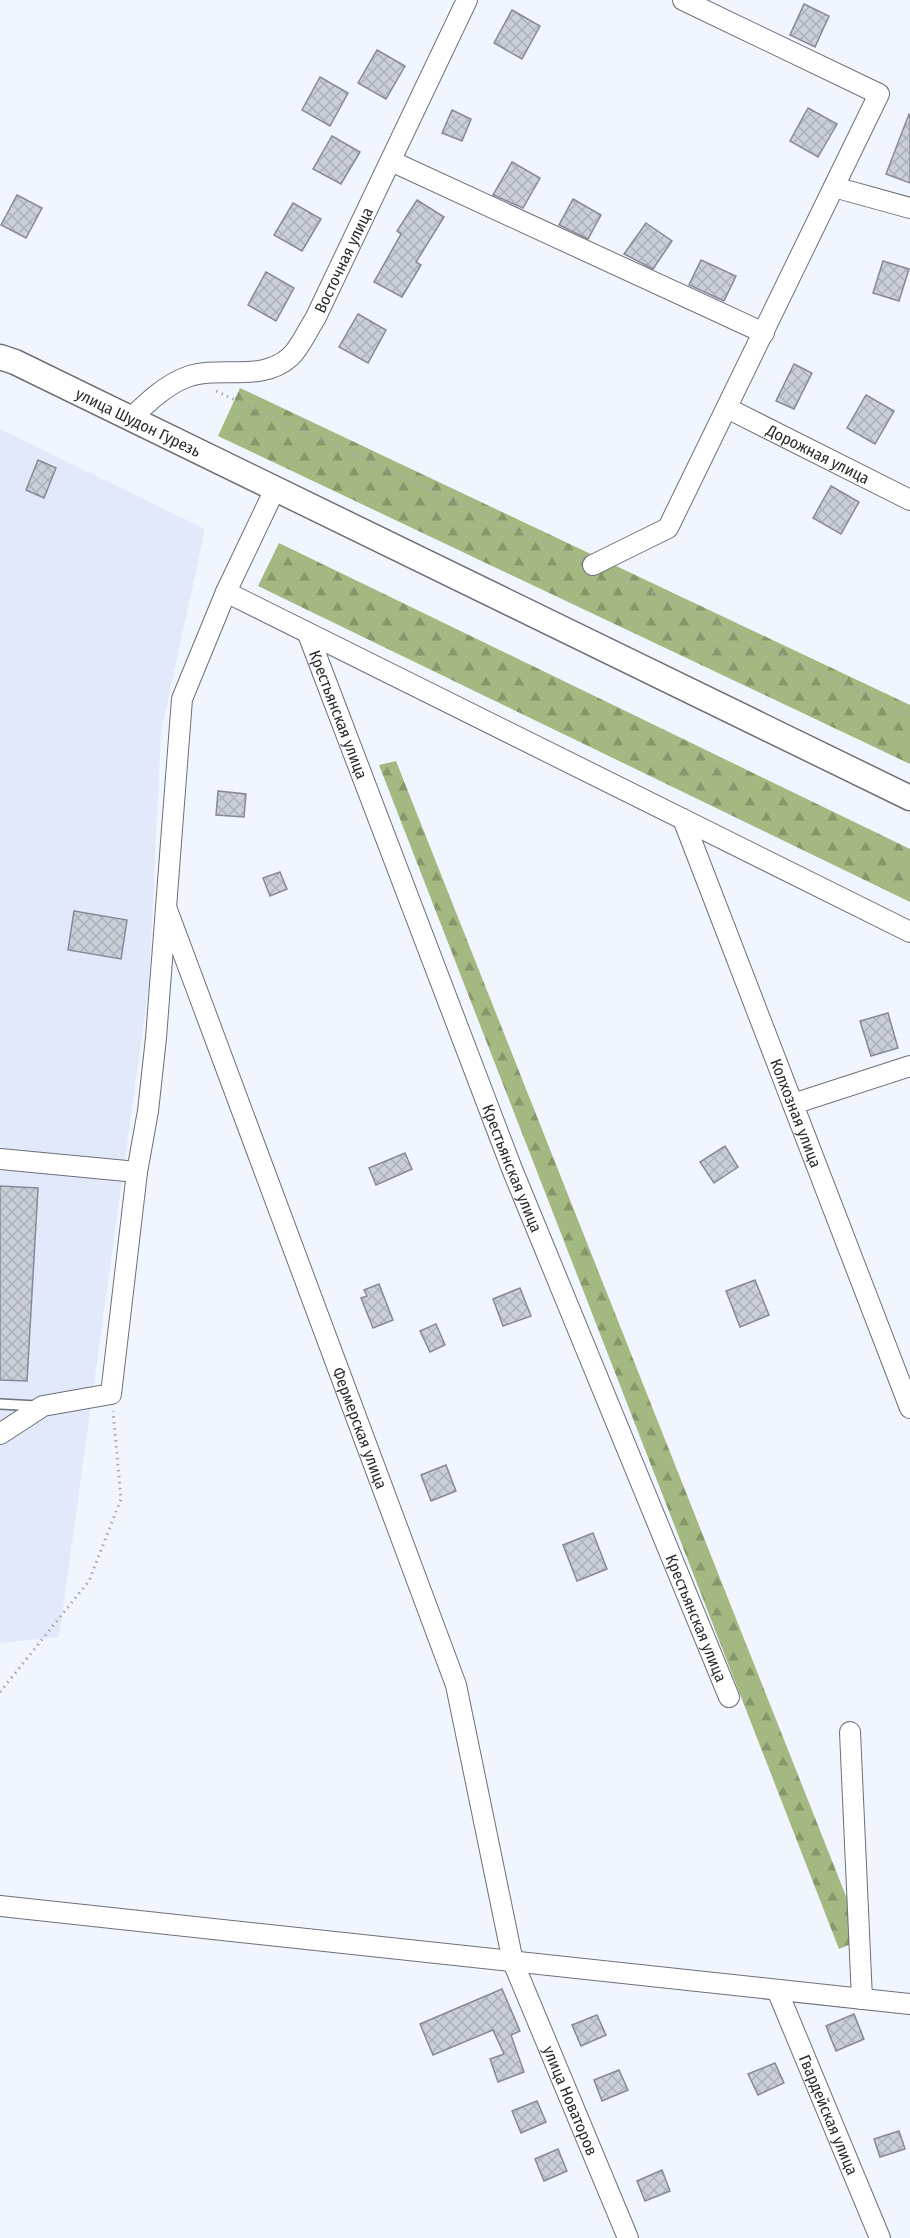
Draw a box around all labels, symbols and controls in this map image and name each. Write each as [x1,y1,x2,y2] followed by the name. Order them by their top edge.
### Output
[310,204,377,316] street label: Восточная улица
[73,384,204,461] street label: улица Шудон Гурезь
[762,420,873,488] street label: Дорожная улица
[305,648,371,782] street label: Крестьянская улица
[766,1056,825,1170] street label: Колхозная улица
[478,1102,546,1235] street label: Крестьянская улица
[328,1365,391,1492] street label: Фермерская улица
[661,1552,731,1685] street label: Крестьянская улица
[539,2043,601,2158] street label: улица Новаторов
[795,2052,862,2178] street label: Гвардейская улица

